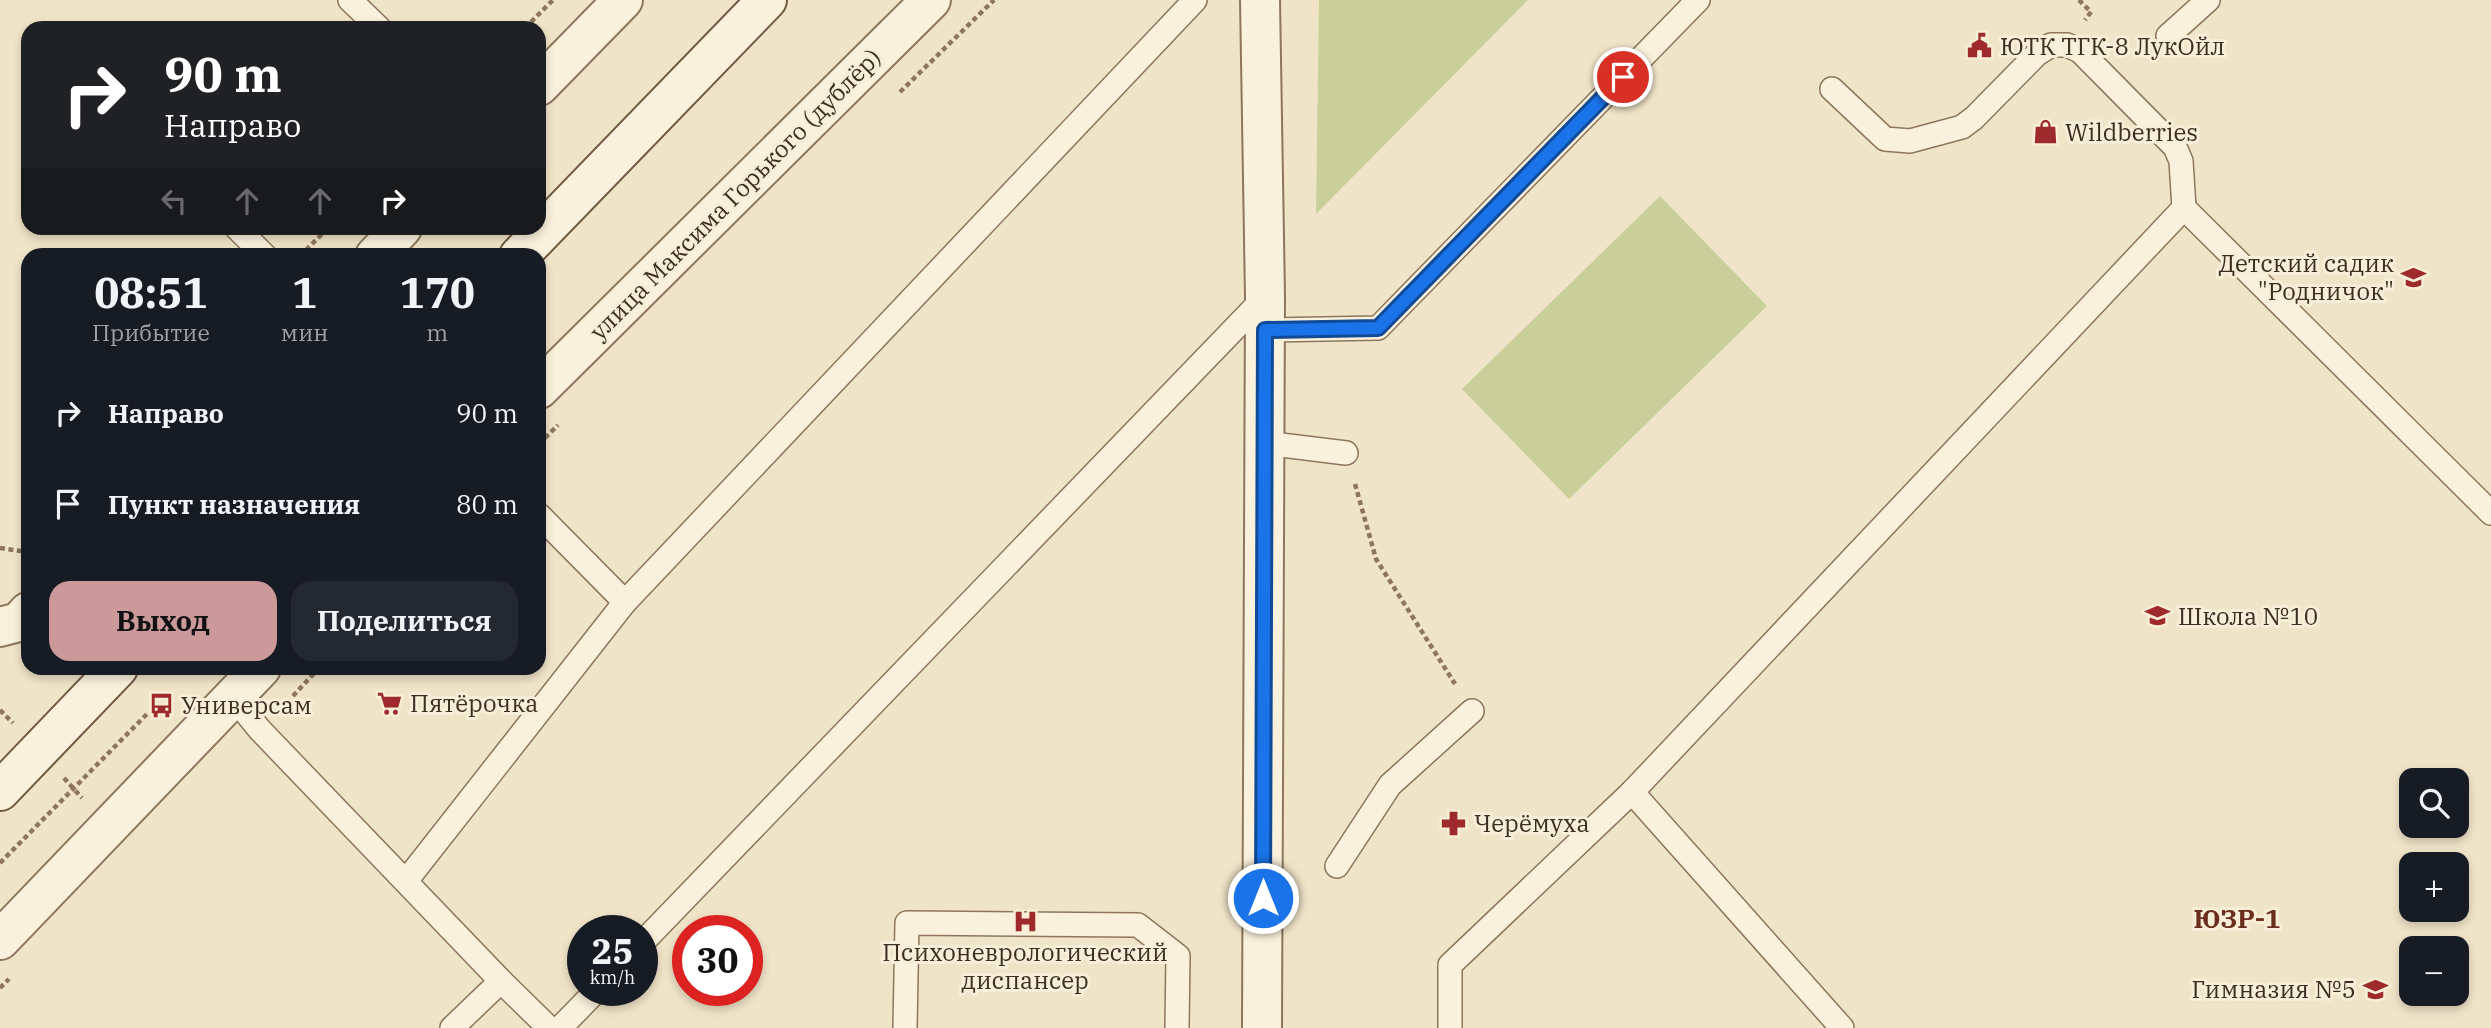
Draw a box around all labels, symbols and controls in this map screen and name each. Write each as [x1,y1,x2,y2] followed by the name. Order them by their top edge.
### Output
[2000,30,2225,62] place label: ЮТК ТГК-8 ЛукОйл
[1966,32,1994,60] public building icon: ЮТК ТГК-8 ЛукОйл
[582,41,888,347] street label: улица Максима Горького (дублёр)
[164,42,282,105] text: 90 m
[1593,47,1653,107] pin
[49,49,140,140] icon: right
[1604,58,1642,96] icon: arrive
[164,104,301,146] text: Направо
[2065,116,2198,148] place label: Wildberries
[2031,118,2059,146] shop icon: Wildberries
[155,182,193,220] icon: left
[228,182,266,220] icon: ahead
[301,182,339,220] icon: ahead
[374,182,412,220] icon: right
[2219,247,2394,307] place label: Детский садик "Родничок"
[2400,263,2428,291] school or university icon: Детский садик "Родничок"
[94,265,208,320] text: 08:51
[292,265,317,320] text: 1
[399,265,475,320] text: 170
[92,317,210,347] text: Прибытие
[281,317,329,347] text: мин
[426,317,448,347] text: m
[49,394,87,432] icon: right
[108,396,224,430] text: Направо
[456,396,518,430] text: 90 m
[49,485,87,523] icon: arrive
[108,487,360,521] text: Пункт назначения
[456,487,518,521] text: 80 m
[49,581,277,661] button: Выход
[291,581,518,661] button: Поделиться
[2178,600,2318,632] place label: Школа №10
[2144,602,2172,630] school or university icon: Школа №10
[410,687,538,719] place label: Пятёрочка
[181,689,312,721] place label: Универсам
[376,689,404,717] supermarket icon: Пятёрочка
[147,691,175,719] bus stop icon: Универсам
[2399,768,2469,1006] map controls
[2399,768,2469,838] button: search
[1474,807,1590,839] place label: Черёмуха
[1440,809,1468,837] pharmacy icon: Черёмуха
[2399,852,2469,922] button: +
[1226,861,1300,935] position arrow
[2193,901,2281,935] district label: ЮЗР-1
[1011,907,1039,935] hospital icon: Психоневрологический диспансер
[672,915,763,1006] speed limit sign: 30
[591,928,634,974] text: 25
[882,936,1168,996] place label: Психоневрологический диспансер
[2399,936,2469,1006] button: −
[590,966,635,989] text: km/h
[2192,973,2356,1005] place label: Гимназия №5
[2362,975,2390,1003] school or university icon: Гимназия №5

